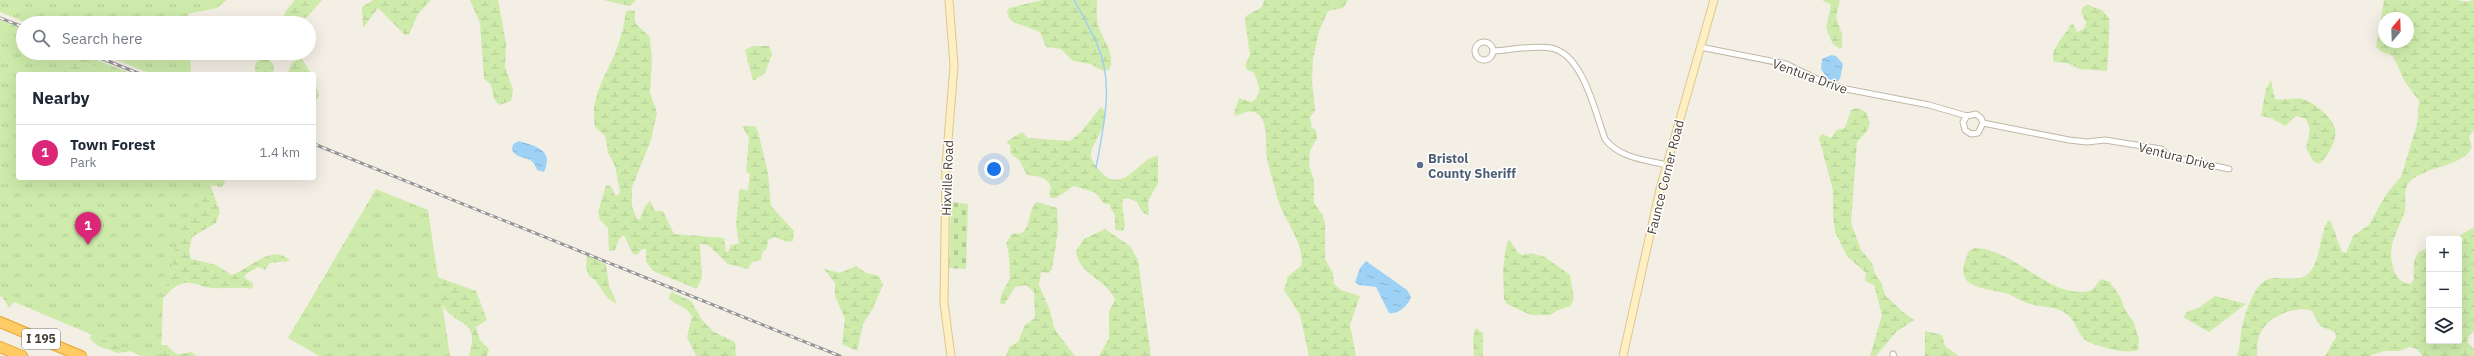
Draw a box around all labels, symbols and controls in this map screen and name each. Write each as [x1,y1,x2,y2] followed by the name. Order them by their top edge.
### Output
[2378,12,2414,48] north arrow
[16,16,316,60] search box
[30,27,52,49] icon: search
[62,29,142,48] text: Search here
[1770,55,1850,98] street label: Ventura Drive
[32,87,90,109] text: Nearby
[1643,118,1688,236] street label: Faunce Corner Road
[70,135,156,154] text: Town Forest
[2137,139,2217,174] street label: Ventura Drive
[938,140,957,216] street label: Hixville Road
[41,144,49,161] text: 1
[260,144,300,161] text: 1.4 km
[1428,150,1516,182] place label: Bristol County Sheriff
[70,154,96,171] text: Park
[984,159,1004,179] your location
[1415,160,1425,170] marker: Bristol County Sheriff
[75,212,101,245] pin: 1
[2426,236,2462,344] map controls
[2426,236,2462,272] button: +
[2426,272,2462,308] button: −
[2426,308,2462,344] button: layers
[22,329,60,349] road number: I 195

